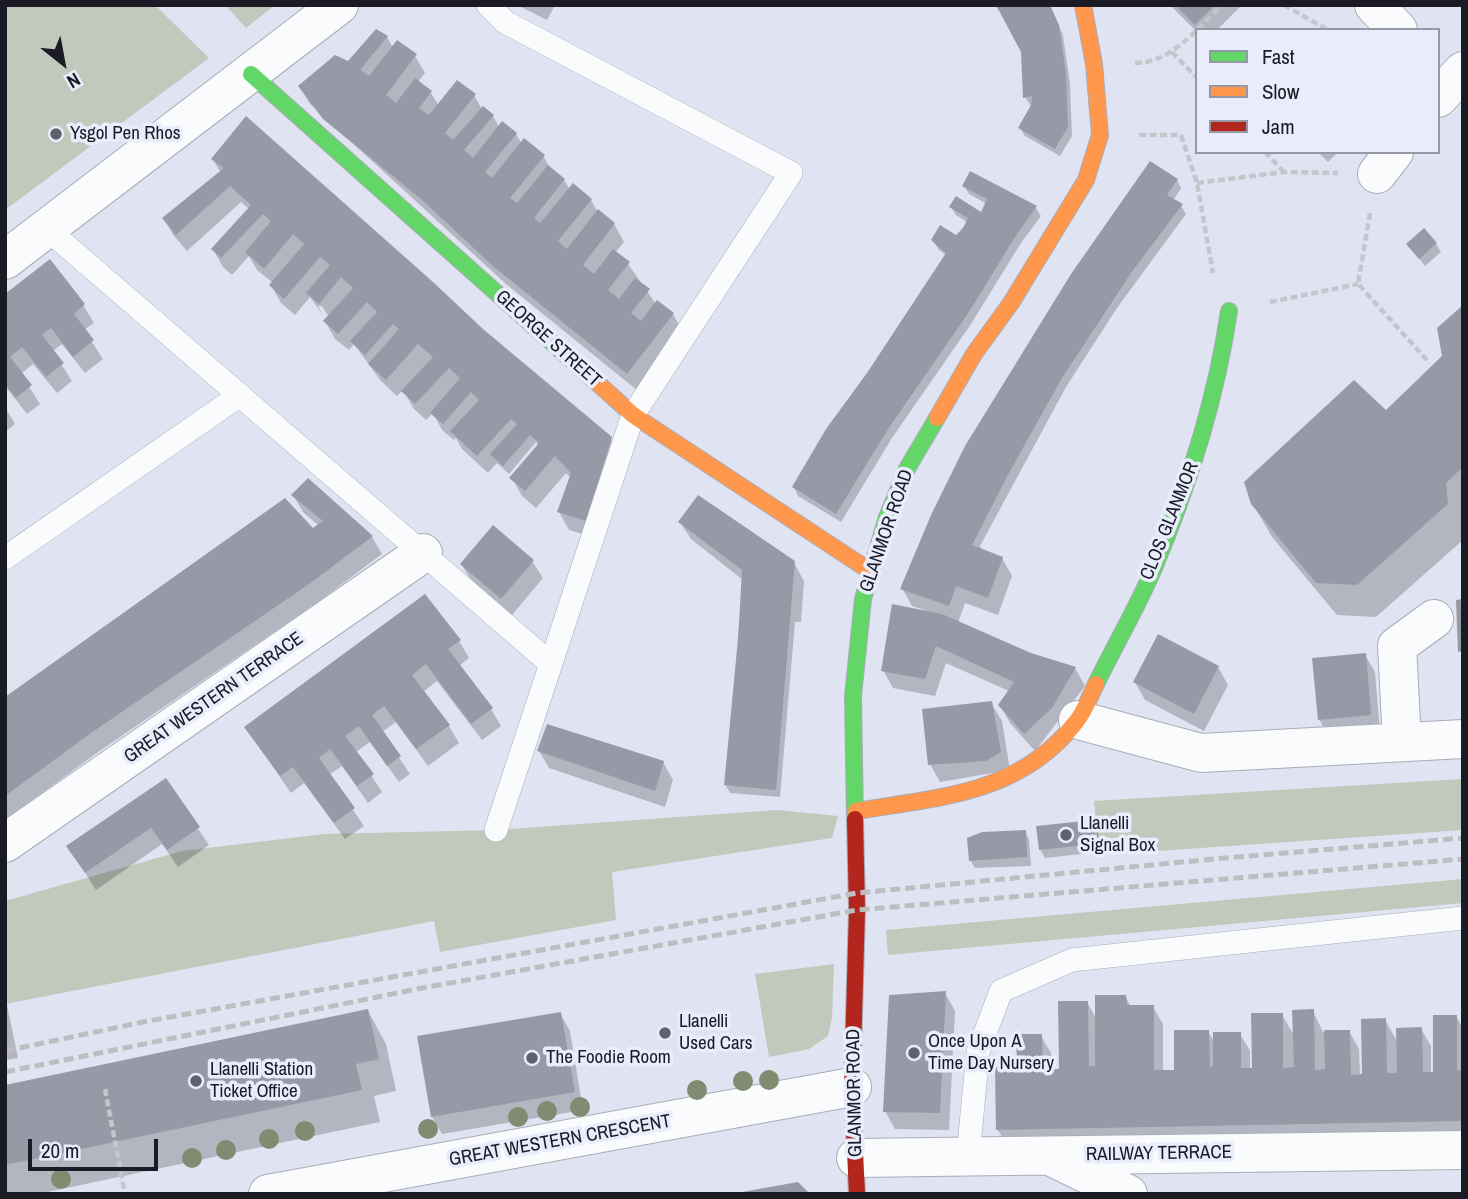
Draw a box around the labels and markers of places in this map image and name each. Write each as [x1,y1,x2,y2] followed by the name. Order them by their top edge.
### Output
[70,123,181,145] place label: Ysgol Pen Rhos
[48,126,64,142] marker: Ysgol Pen Rhos
[1080,813,1155,857] place label: Llanelli Signal Box
[1058,827,1074,843] marker: Llanelli Signal Box
[679,1011,753,1055] place label: Llanelli Used Cars
[657,1025,673,1041] marker: Llanelli Used Cars
[928,1031,1054,1075] place label: Once Upon A Time Day Nursery
[906,1045,922,1061] marker: Once Upon A Time Day Nursery
[546,1047,671,1069] place label: The Foodie Room
[524,1050,540,1066] marker: The Foodie Room
[210,1059,313,1103] place label: Llanelli Station Ticket Office
[188,1073,204,1089] marker: Llanelli Station Ticket Office

